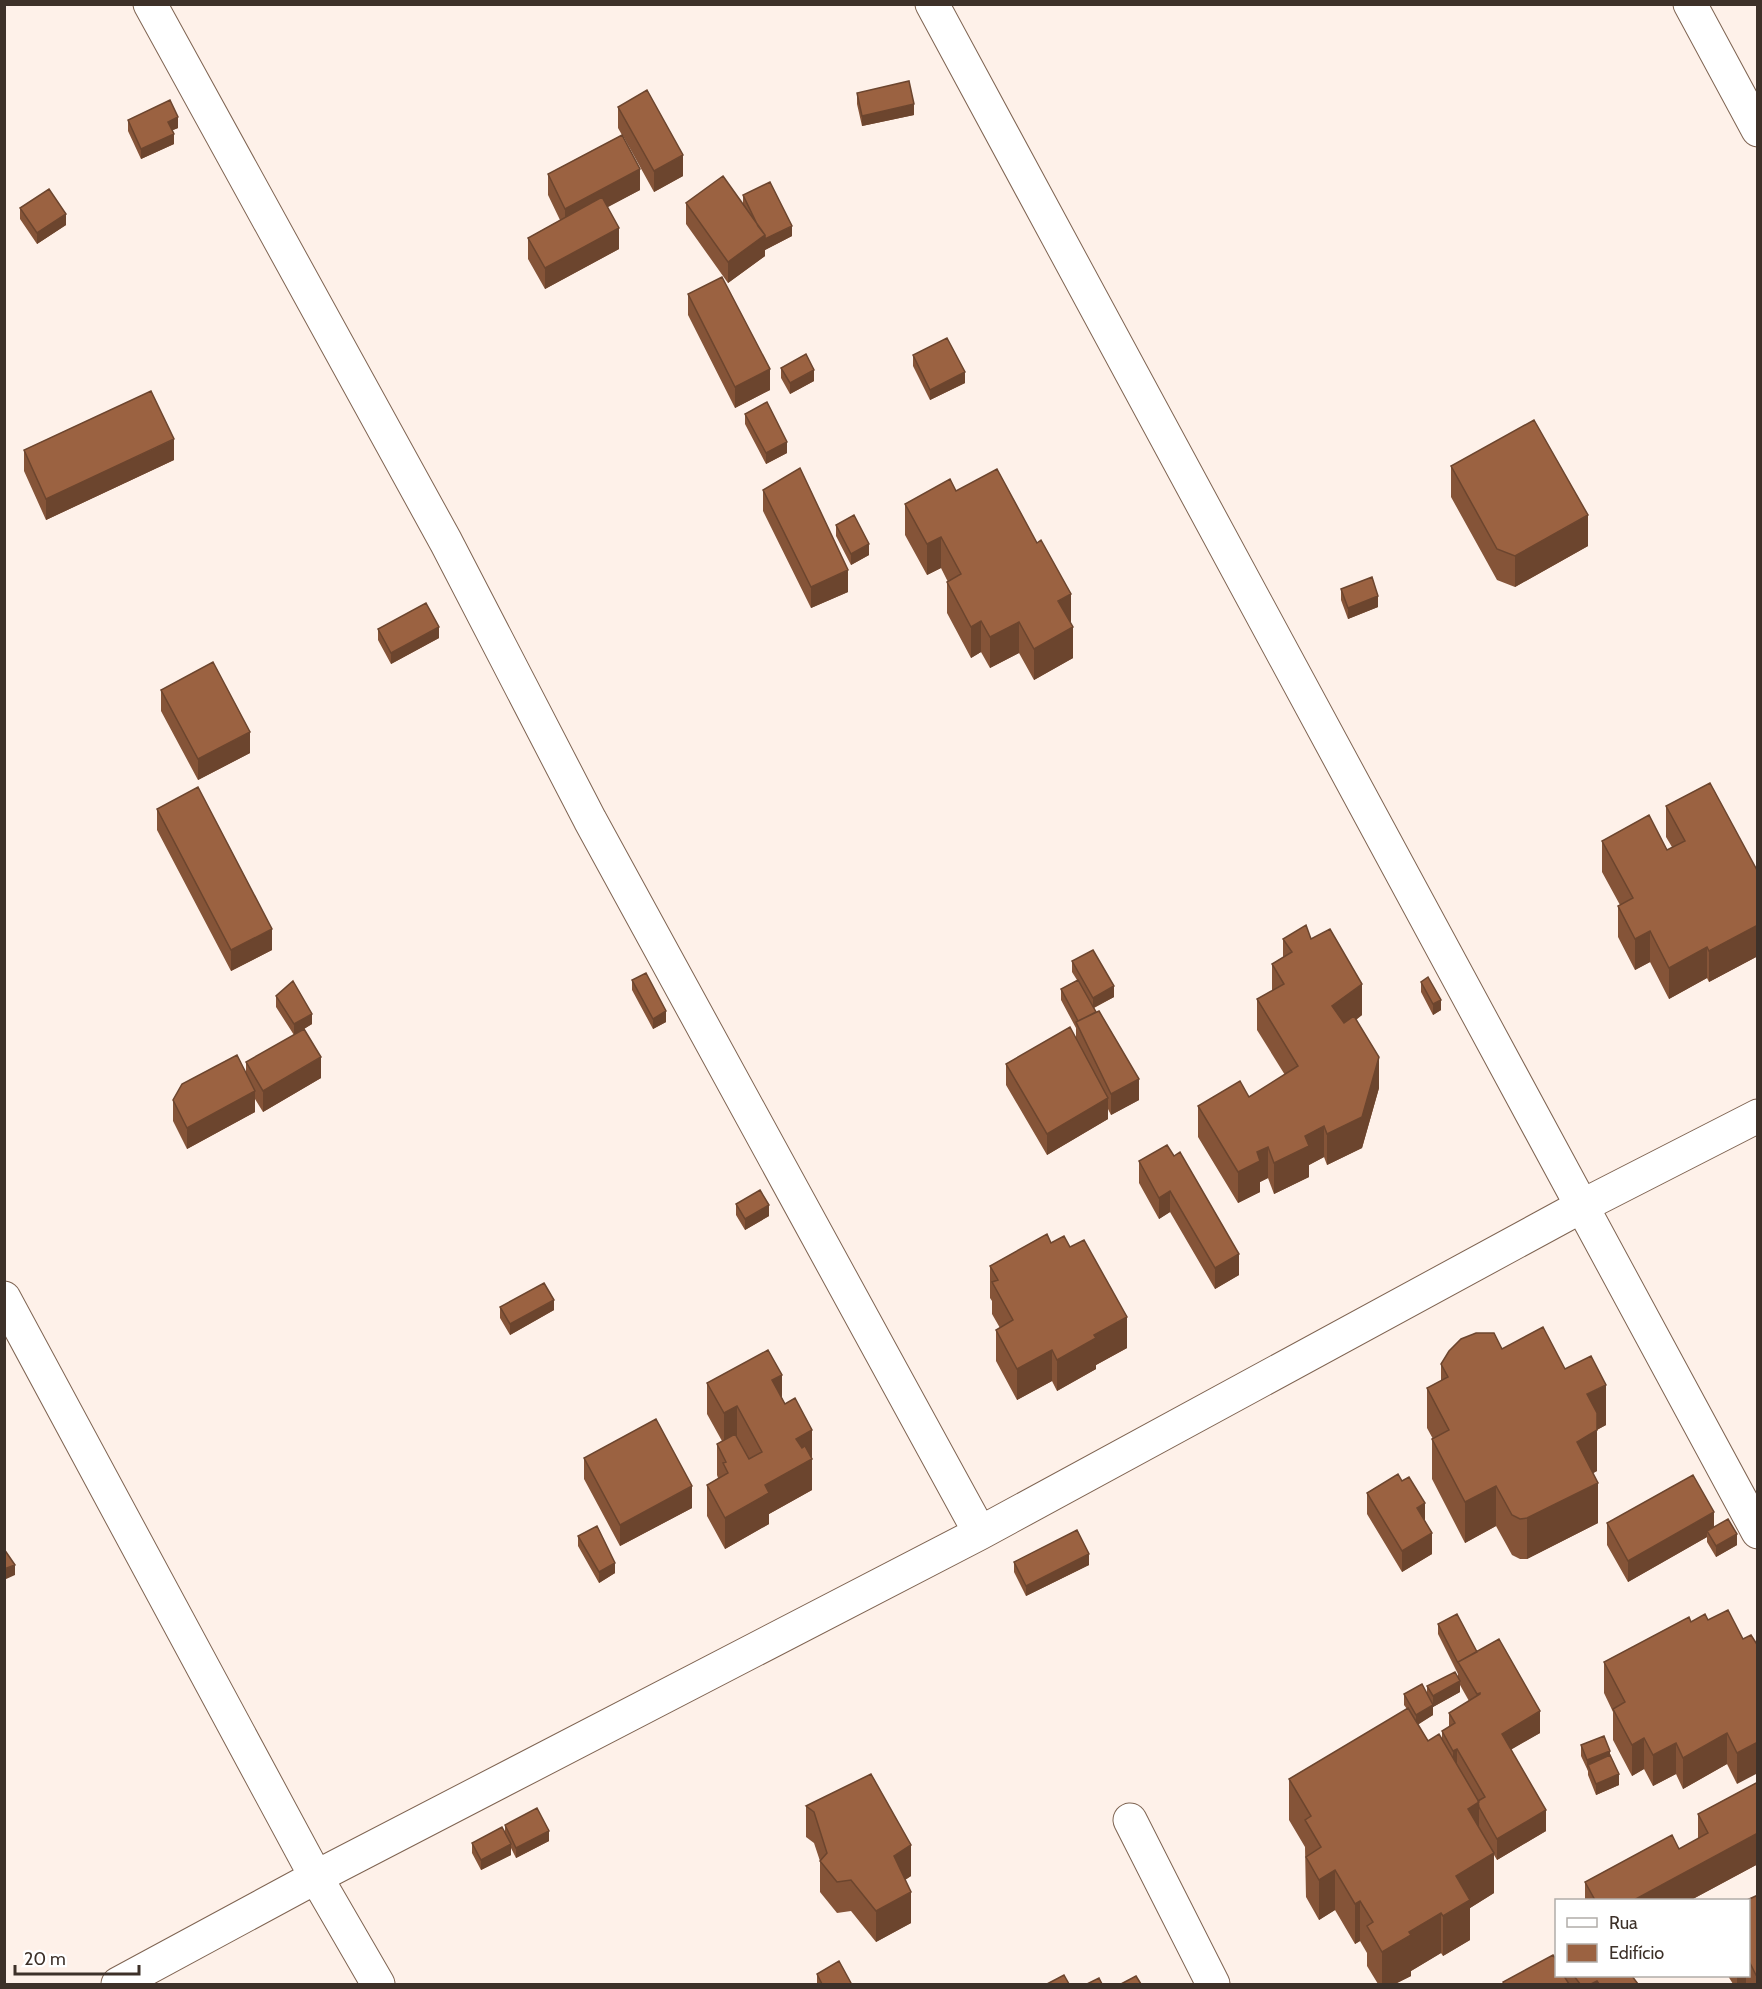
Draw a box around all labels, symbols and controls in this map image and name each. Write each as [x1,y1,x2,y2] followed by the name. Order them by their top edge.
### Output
[1555,1899,1750,1977] legend
[1609,1912,1638,1934] text: Rua
[15,1938,140,1976] scale bar
[1609,1942,1664,1964] text: Edifício
[24,1948,66,1970] text: 20 m

